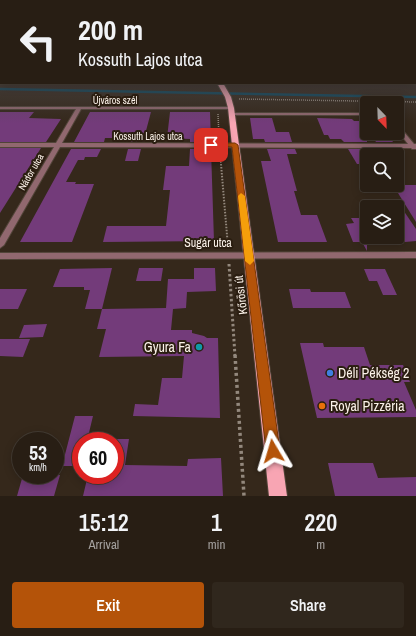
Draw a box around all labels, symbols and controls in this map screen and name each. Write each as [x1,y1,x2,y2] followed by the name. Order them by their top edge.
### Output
[78,11,143,49] text: 200 m
[12,16,64,68] icon: left
[78,47,203,72] text: Kossuth Lajos utca
[93,94,138,107] street label: Újváros szél
[360,96,404,140] north arrow
[360,96,404,244] map controls
[194,128,228,162] pin
[113,130,183,143] street label: Kossuth Lajos utca
[200,134,222,156] icon: arrive
[360,148,404,192] button: search
[15,151,47,193] street label: Nádor utca
[360,200,404,244] button: layers
[184,235,232,251] street label: Sugár utca
[231,274,251,316] street label: Kőrösi út
[144,338,192,356] place label: Gyura Fa
[194,342,204,352] marker: Gyura Fa
[338,364,409,382] place label: Déli Pékség 2
[325,368,335,378] marker: Déli Pékség 2
[330,397,405,415] place label: Royal Pizzéria
[317,401,327,411] marker: Royal Pizzéria
[252,430,294,472] position arrow
[72,432,124,484] speed limit sign: 60
[29,439,47,466] text: 53
[29,461,47,474] text: km/h
[79,506,129,538] text: 15:12
[211,506,222,538] text: 1
[304,506,337,538] text: 220
[88,536,119,553] text: Arrival
[208,536,225,553] text: min
[316,536,325,553] text: m
[12,582,204,628] button: Exit
[212,582,404,628] button: Share

